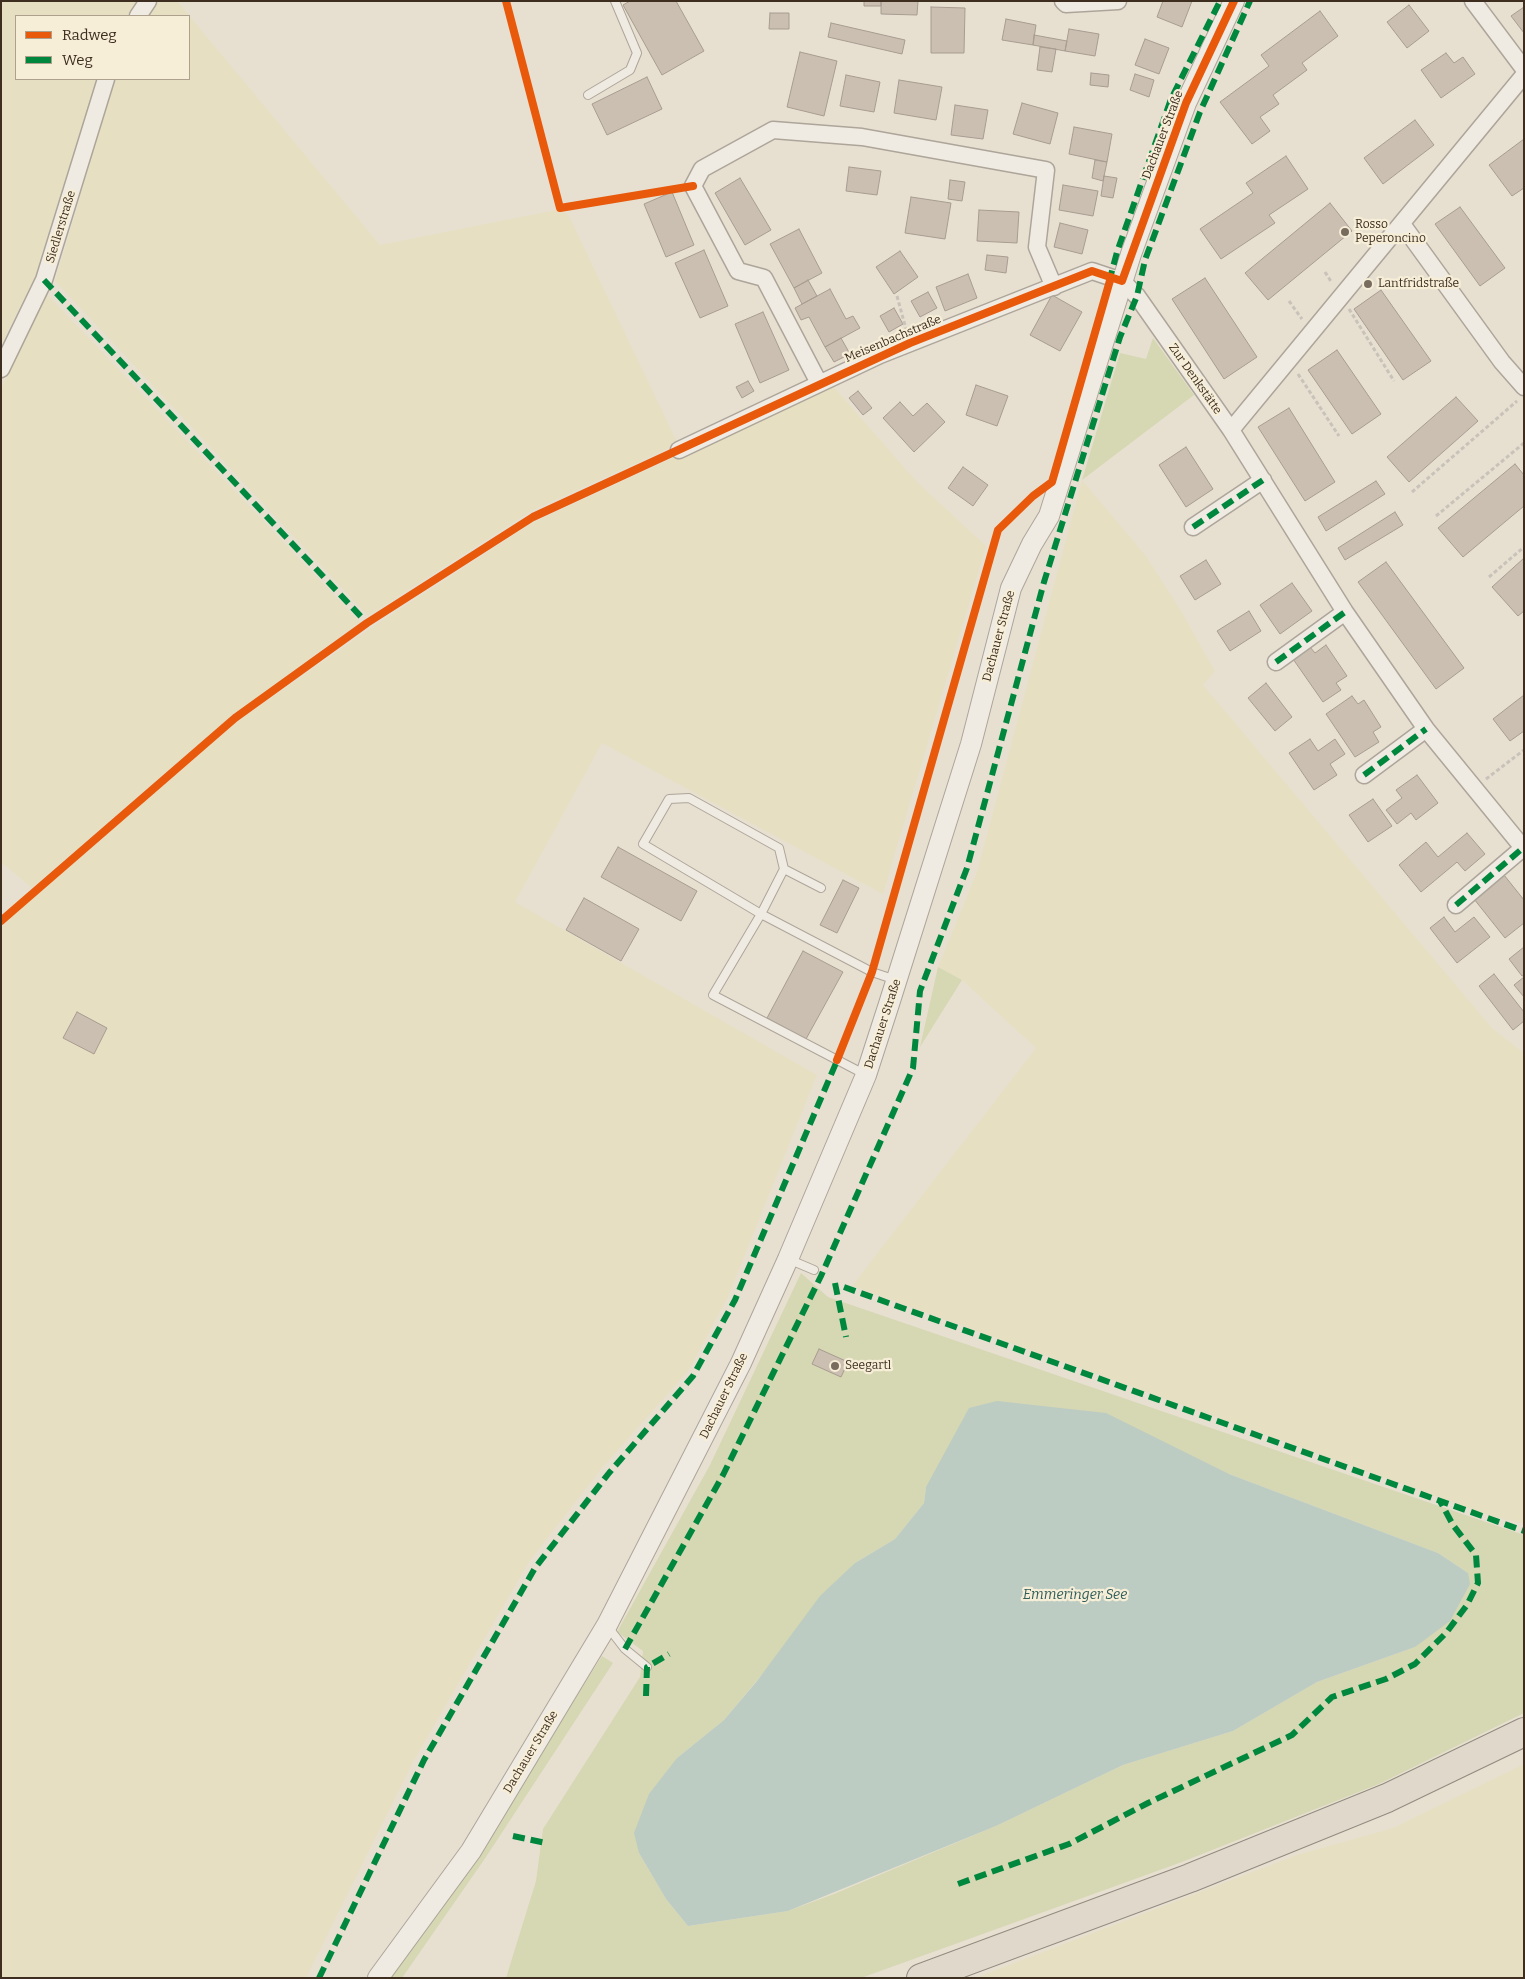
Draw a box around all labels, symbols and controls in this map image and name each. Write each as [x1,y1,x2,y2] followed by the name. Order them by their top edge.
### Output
[15,15,190,80] legend
[62,26,117,44] text: Radweg
[62,51,93,69] text: Weg
[1139,89,1187,181] street label: Dachauer Straße
[43,189,79,265] street label: Siedlerstraße
[1355,218,1426,246] place label: Rosso Peperoncino
[1339,226,1351,238] marker: Rosso Peperoncino
[1378,277,1459,291] place label: Lantfridstraße
[1362,278,1374,290] marker: Lantfridstraße
[843,312,943,366] street label: Meisenbachstraße
[1165,341,1225,417] street label: Zur Denkstätte
[980,589,1018,683] street label: Dachauer Straße
[862,977,904,1071] street label: Dachauer Straße
[697,1351,751,1441] street label: Dachauer Straße
[845,1359,891,1373] place label: Seegartl
[829,1360,841,1372] marker: Seegartl
[1023,1587,1127,1603] water label: Emmeringer See
[501,1708,561,1796] street label: Dachauer Straße

